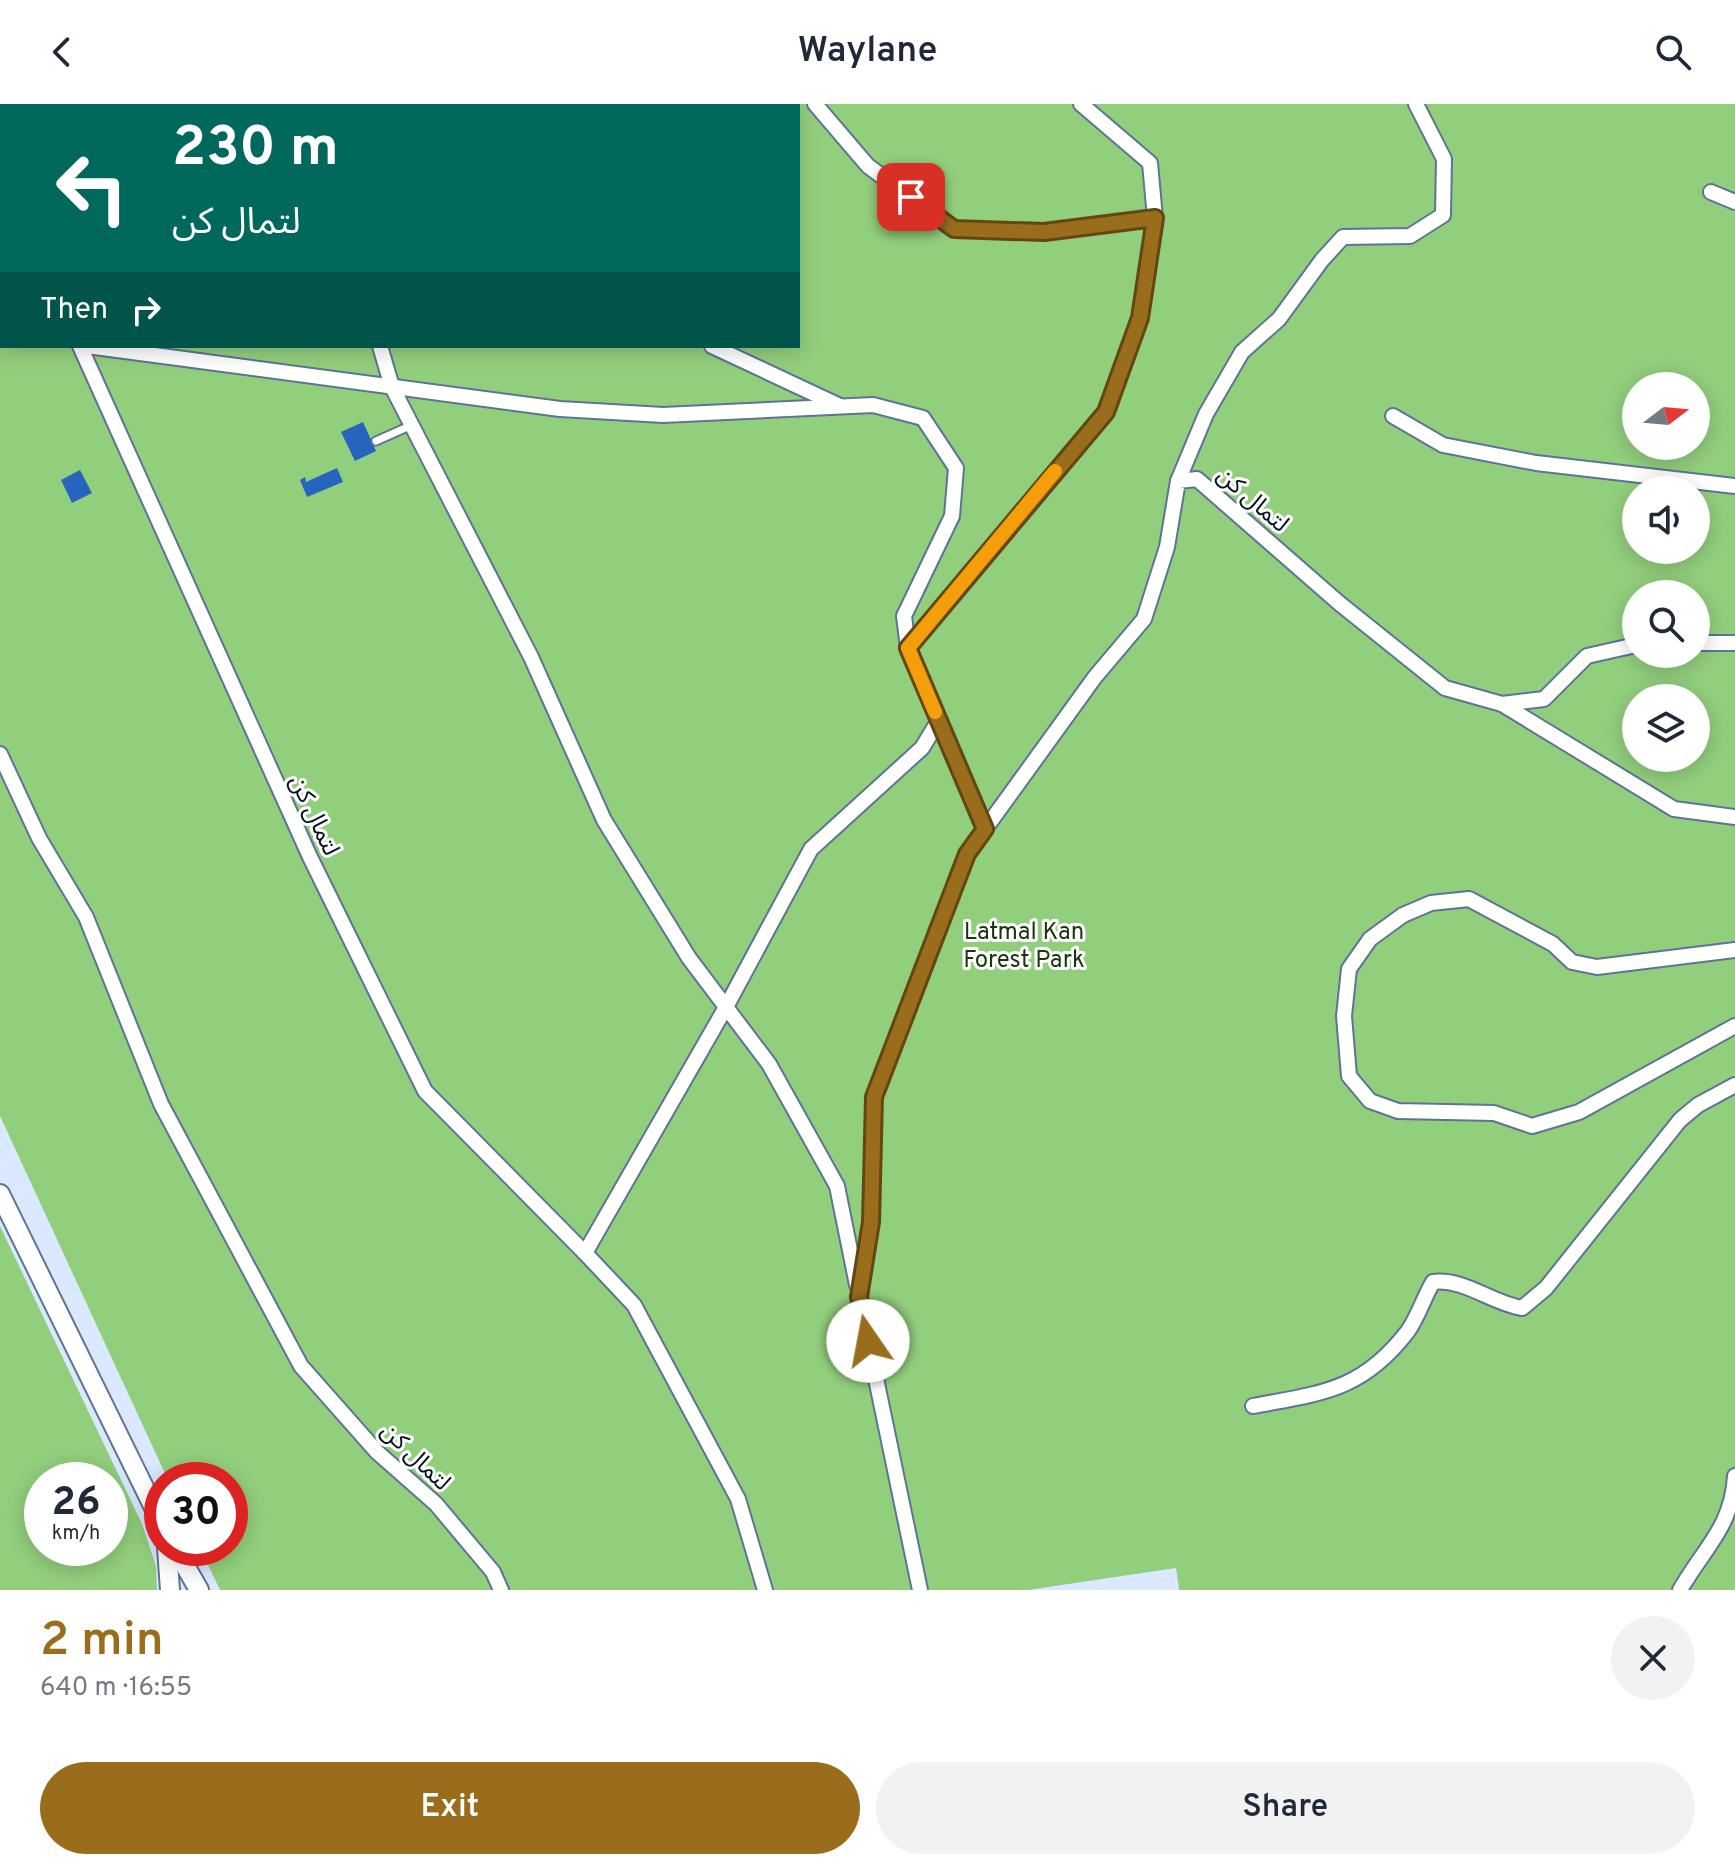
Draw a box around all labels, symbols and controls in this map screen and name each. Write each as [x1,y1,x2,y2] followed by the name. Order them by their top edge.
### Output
[798,29,937,75] text: Waylane
[40,30,84,74] icon: back
[1651,30,1695,74] icon: search
[172,115,339,185] text: 230 m
[40,136,144,240] icon: left
[877,163,945,231] pin
[889,175,933,219] icon: arrive
[172,201,301,247] text: لتمال کن
[124,288,168,332] icon: right
[40,292,108,329] text: Then
[1622,372,1710,460] north arrow
[1622,372,1710,772] map controls
[1209,461,1294,540] street label: لتمال کن
[1622,476,1710,564] button: sound
[1622,580,1710,668] button: search
[1622,684,1710,772] button: layers
[281,771,345,861] street label: لتمال کن
[963,918,1085,976] park label: Latmal Kan Forest Park
[826,1299,910,1383] position arrow
[373,1417,456,1498] street label: لتمال کن
[144,1462,248,1566] speed limit sign: 30
[51,1479,101,1529] text: 26
[52,1521,100,1547] text: km/h
[40,1612,164,1672] text: 2 min
[1611,1616,1695,1700] button: close
[40,1672,192,1705] text: 640 m · 16:55
[40,1762,860,1854] button: Exit
[876,1762,1695,1854] button: Share

